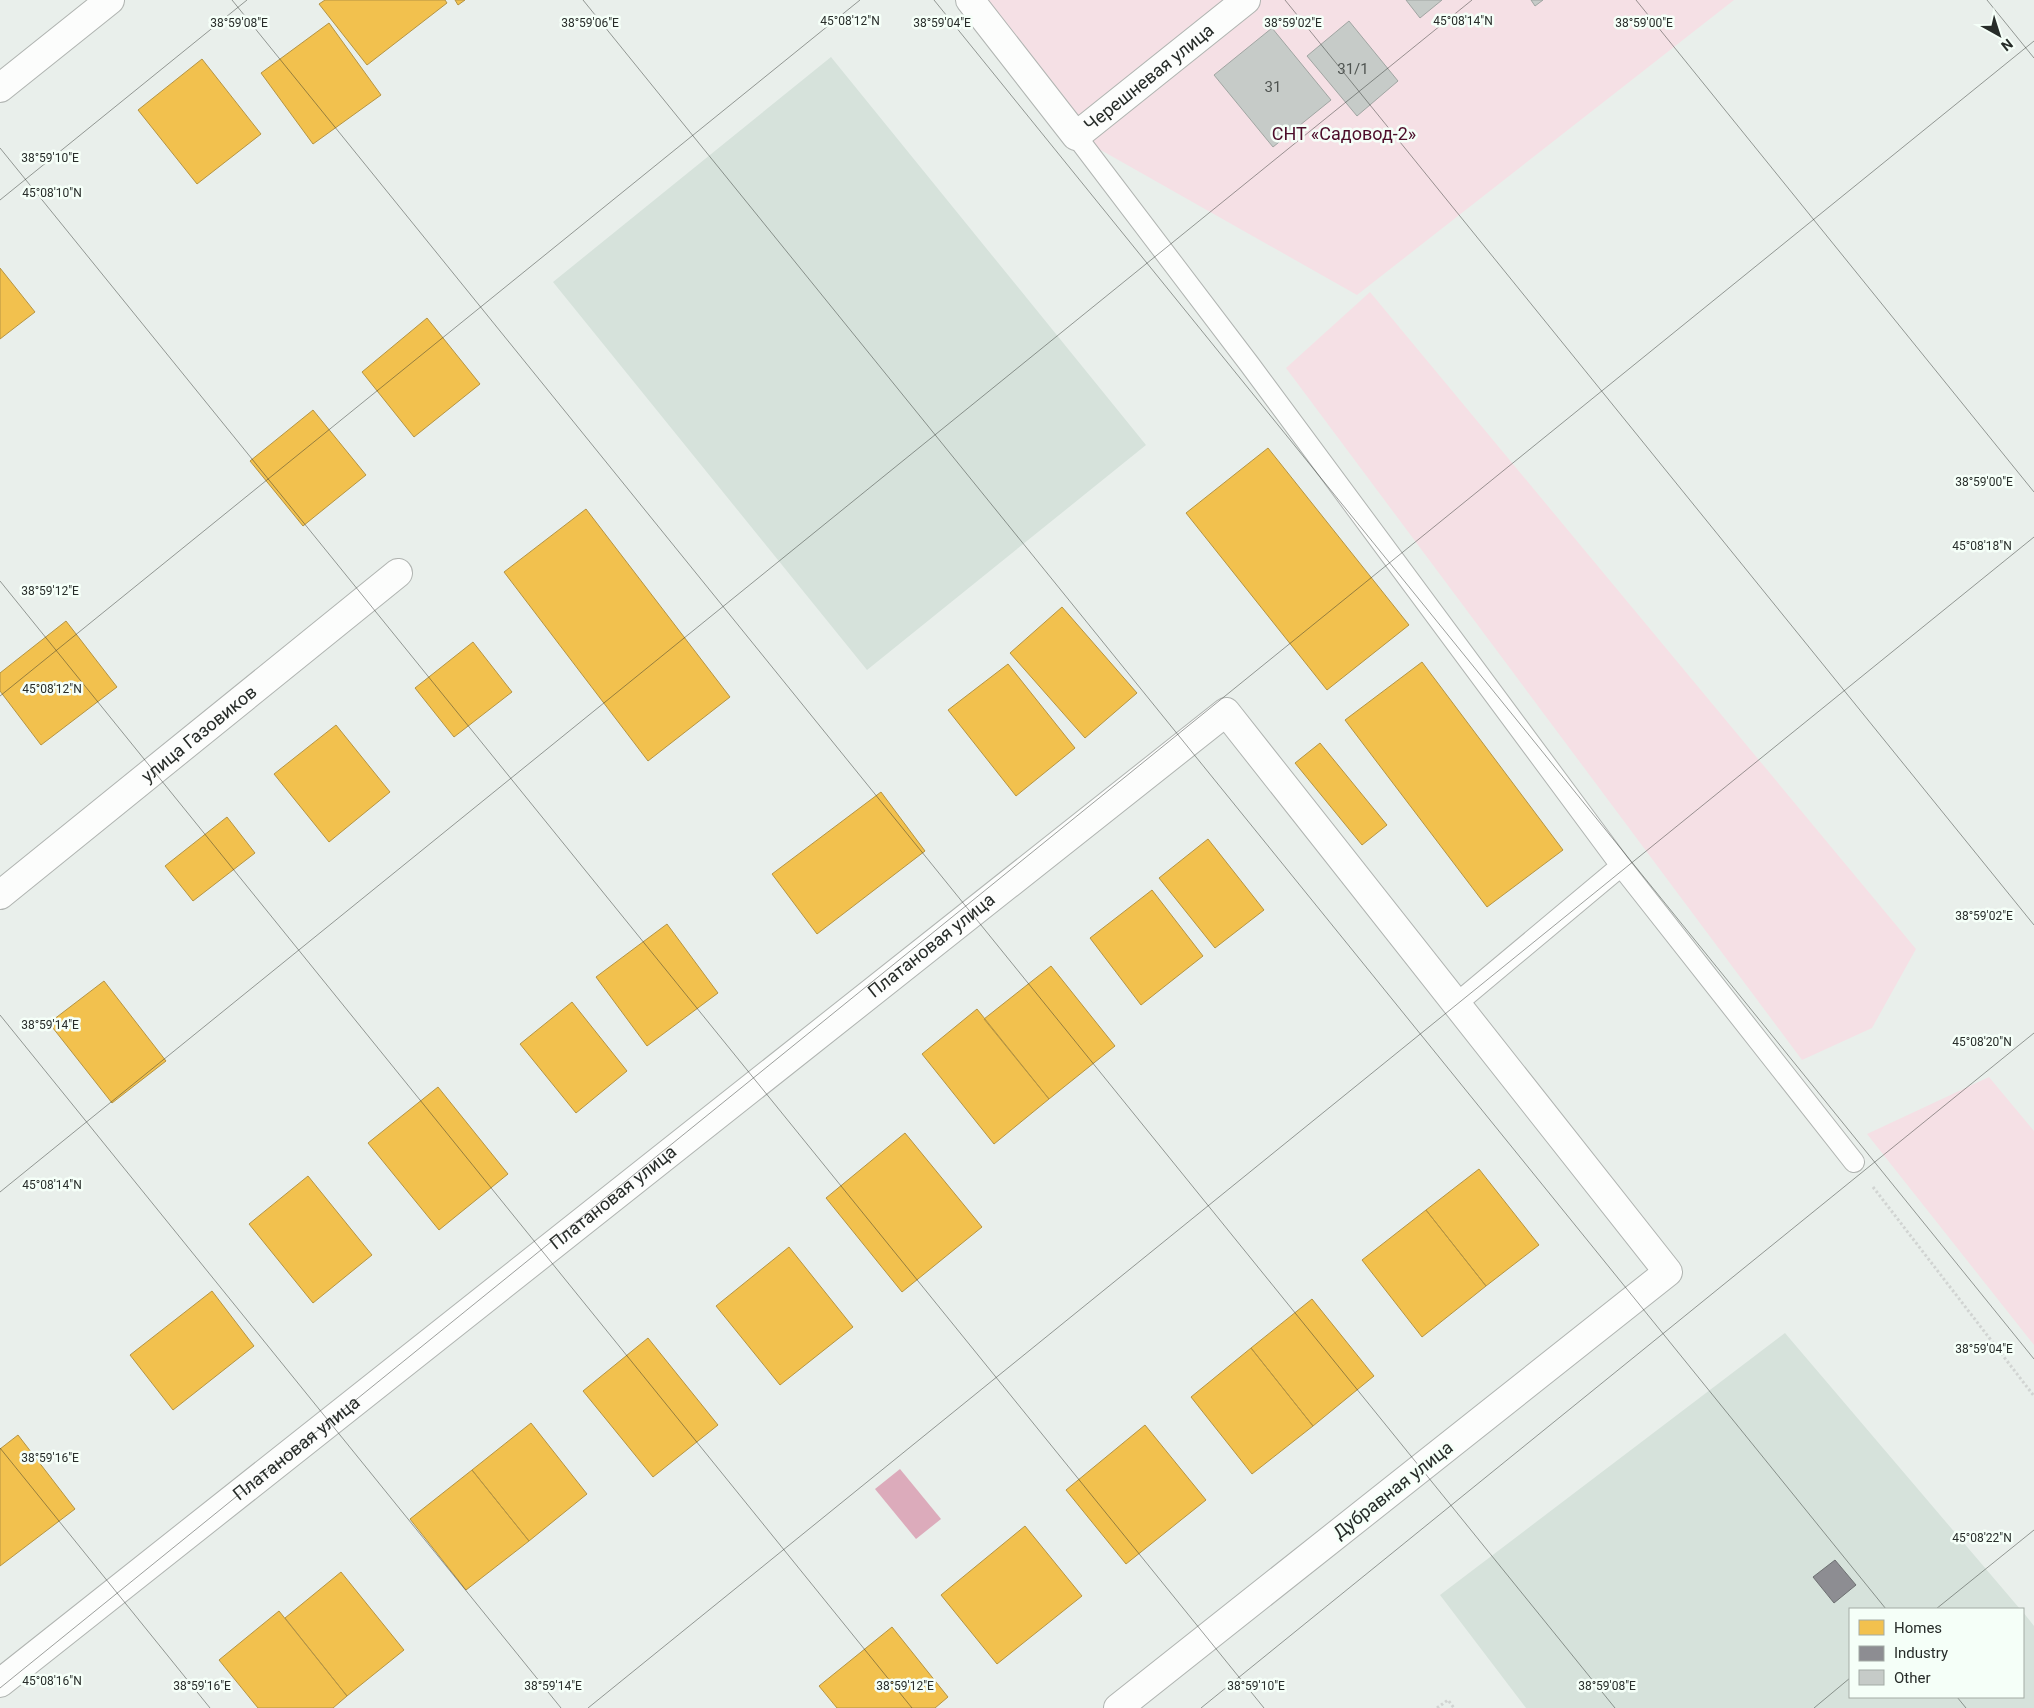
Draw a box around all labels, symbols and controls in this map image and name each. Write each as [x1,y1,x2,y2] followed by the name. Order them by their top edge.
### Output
[1974,10,2024,60] north arrow
[820,14,880,28] text: 45°08'12"N
[1433,14,1493,28] text: 45°08'14"N
[210,16,268,30] text: 38°59'08"E
[561,16,619,30] text: 38°59'06"E
[913,16,971,30] text: 38°59'04"E
[1264,16,1322,30] text: 38°59'02"E
[1615,16,1673,30] text: 38°59'00"E
[1080,19,1218,135] street label: Черешневая улица
[1998,36,2016,54] text: N
[1337,60,1369,78] house number: 31/1
[1265,78,1281,96] house number: 31
[1272,123,1416,144] park label: СНТ «Садовод-2»
[21,151,79,165] text: 38°59'10"E
[22,186,82,200] text: 45°08'10"N
[1955,475,2013,489] text: 38°59'00"E
[1952,539,2012,553] text: 45°08'18"N
[21,584,79,598] text: 38°59'12"E
[137,681,261,786] street label: улица Газовиков
[22,682,82,696] text: 45°08'12"N
[863,888,999,1002] street label: Платановая улица
[1955,909,2013,923] text: 38°59'02"E
[21,1018,79,1032] text: 38°59'14"E
[1952,1035,2012,1049] text: 45°08'20"N
[545,1141,680,1254] street label: Платановая улица
[22,1178,82,1192] text: 45°08'14"N
[1955,1342,2013,1356] text: 38°59'04"E
[228,1391,364,1505] street label: Платановая улица
[1329,1436,1457,1543] street label: Дубравная улица
[21,1451,79,1465] text: 38°59'16"E
[1952,1531,2012,1545] text: 45°08'22"N
[1849,1608,2024,1698] legend
[1894,1619,1942,1637] text: Homes
[1894,1644,1948,1662] text: Industry
[1894,1669,1931,1687] text: Other
[22,1674,82,1688] text: 45°08'16"N
[173,1679,231,1693] text: 38°59'16"E
[524,1679,582,1693] text: 38°59'14"E
[876,1679,934,1693] text: 38°59'12"E
[1227,1679,1285,1693] text: 38°59'10"E
[1578,1679,1636,1693] text: 38°59'08"E

